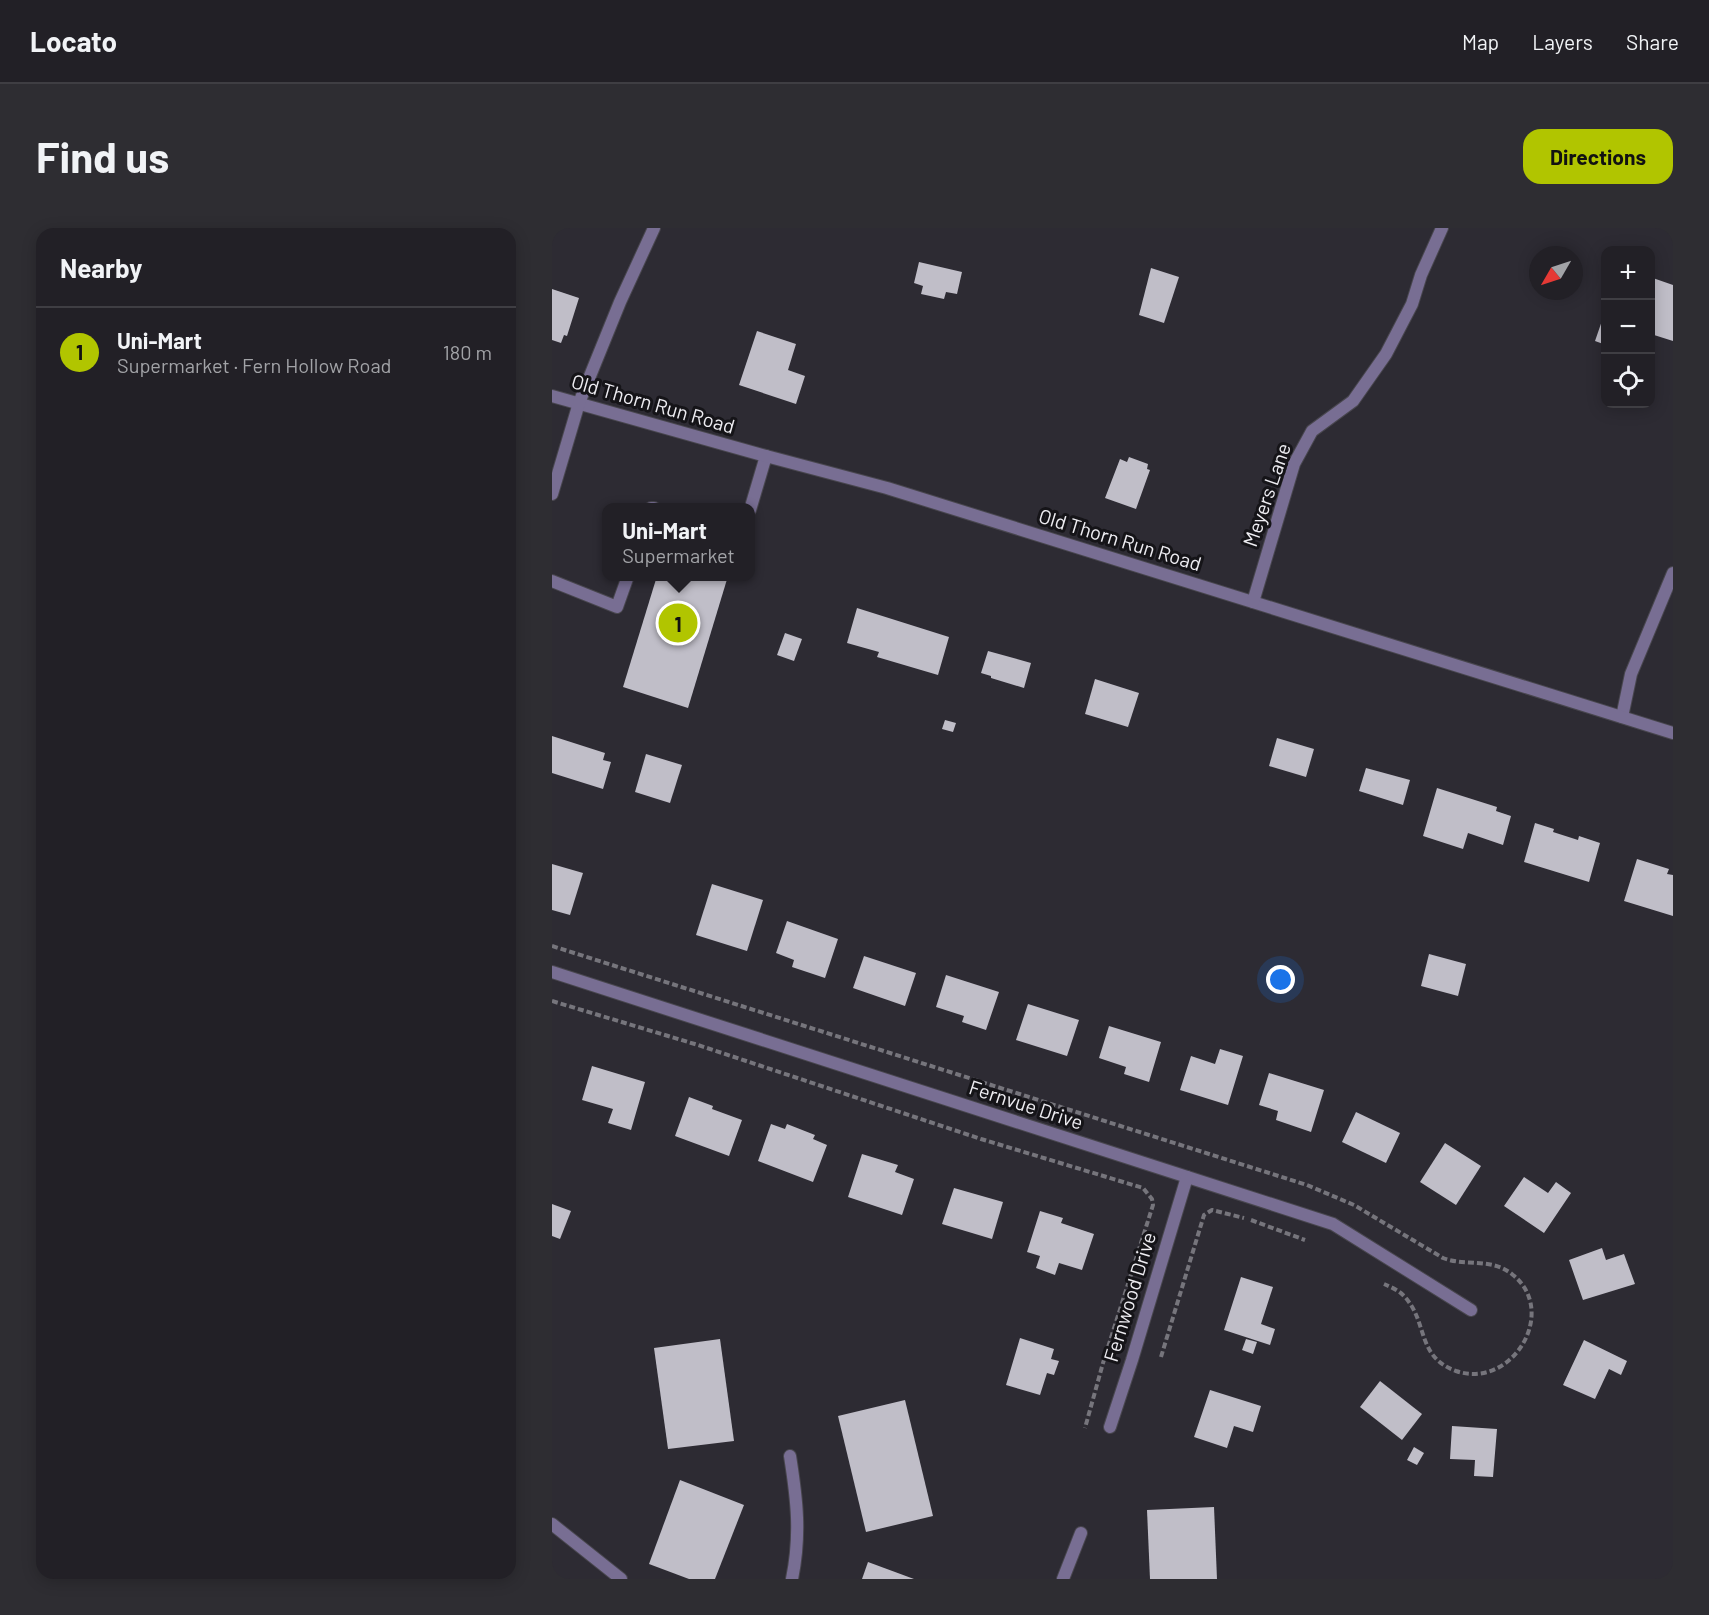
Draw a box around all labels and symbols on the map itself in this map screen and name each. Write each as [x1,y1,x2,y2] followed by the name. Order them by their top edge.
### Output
[1529,246,1583,300] north arrow
[569,368,738,438] street label: Old Thorn Run Road
[1237,440,1295,550] street label: Meyers Lane
[1036,503,1205,575] street label: Old Thorn Run Road
[658,600,698,646] pin: 1
[1266,965,1295,994] your location
[966,1074,1086,1134] street label: Fernvue Drive
[1098,1229,1160,1365] street label: Fernwood Drive

